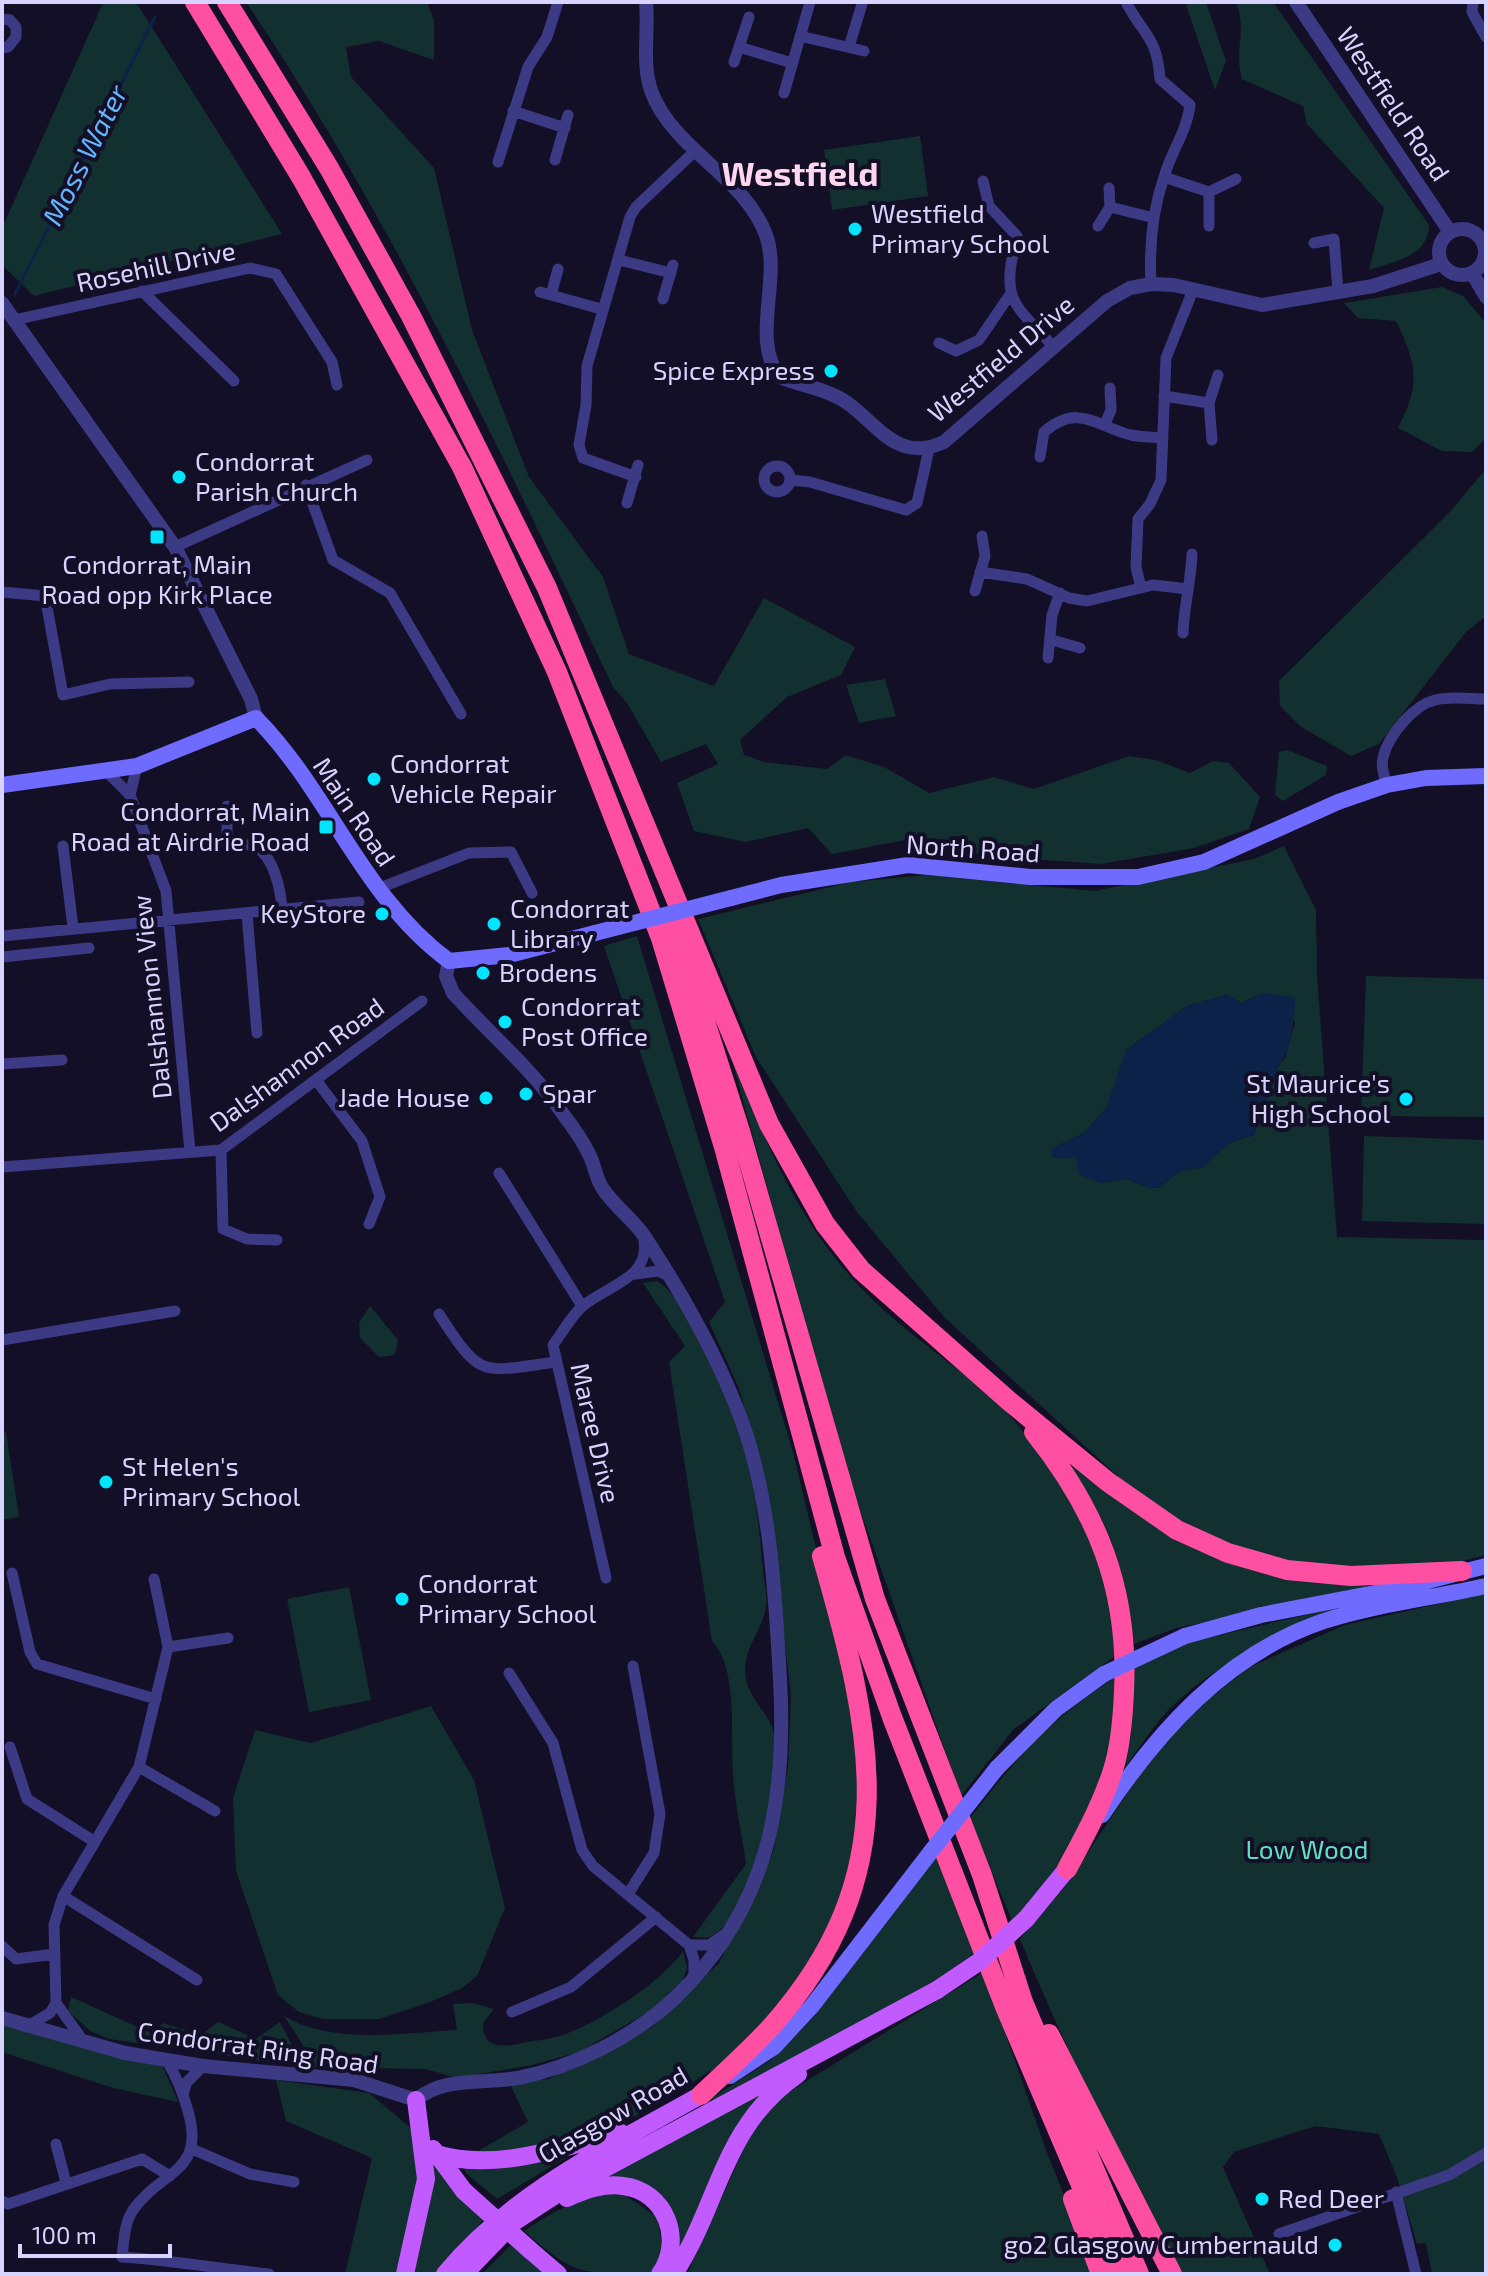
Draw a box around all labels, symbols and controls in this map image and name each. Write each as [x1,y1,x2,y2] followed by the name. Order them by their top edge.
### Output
[1331,20,1457,186] street label: Westfield Road
[34,78,134,231] water label: Moss Water
[721,152,879,193] district label: Westfield
[871,197,1050,258] place label: Westfield Primary School
[846,220,864,238] marker: Westfield Primary School
[73,234,238,298] street label: Rosehill Drive
[921,288,1079,428] street label: Westfield Drive
[653,354,815,385] place label: Spice Express
[822,362,840,380] marker: Spice Express
[195,445,358,506] place label: Condorrat Parish Church
[170,468,188,486] marker: Condorrat Parish Church
[148,528,166,546] marker: Condorrat, Main Road opp Kirk Place
[41,548,273,609] place label: Condorrat, Main Road opp Kirk Place
[390,747,557,808] place label: Condorrat Vehicle Repair
[308,751,403,871] street label: Main Road
[365,770,383,788] marker: Condorrat Vehicle Repair
[71,795,310,856] place label: Condorrat, Main Road at Airdrie Road
[317,818,335,836] marker: Condorrat, Main Road at Airdrie Road
[905,827,1041,868] street label: North Road
[510,892,629,953] place label: Condorrat Library
[124,894,177,1101] street label: Dalshannon View
[260,897,366,928] place label: KeyStore
[373,905,391,923] marker: KeyStore
[485,915,503,933] marker: Condorrat Library
[499,956,597,987] place label: Brodens
[474,964,492,982] marker: Brodens
[203,990,389,1137] street label: Dalshannon Road
[521,990,648,1051] place label: Condorrat Post Office
[496,1013,514,1031] marker: Condorrat Post Office
[1246,1067,1390,1128] place label: St Maurice's High School
[542,1077,596,1108] place label: Spar
[338,1081,470,1112] place label: Jade House
[517,1085,535,1103] marker: Spar
[477,1089,495,1107] marker: Jade House
[1397,1090,1415,1108] marker: St Maurice's High School
[565,1360,628,1506] street label: Maree Drive
[122,1450,301,1511] place label: St Helen's Primary School
[97,1473,115,1491] marker: St Helen's Primary School
[418,1567,597,1628] place label: Condorrat Primary School
[393,1590,411,1608] marker: Condorrat Primary School
[1246,1833,1368,1864] park label: Low Wood
[136,2014,381,2079] street label: Condorrat Ring Road
[532,2058,692,2169] street label: Glasgow Road
[1278,2182,1384,2213] place label: Red Deer
[1253,2190,1271,2208] marker: Red Deer
[20,2208,170,2258] scale bar
[32,2220,97,2249] text: 100 m
[1004,2228,1319,2259] place label: go2 Glasgow Cumbernauld
[1326,2236,1344,2254] marker: go2 Glasgow Cumbernauld

